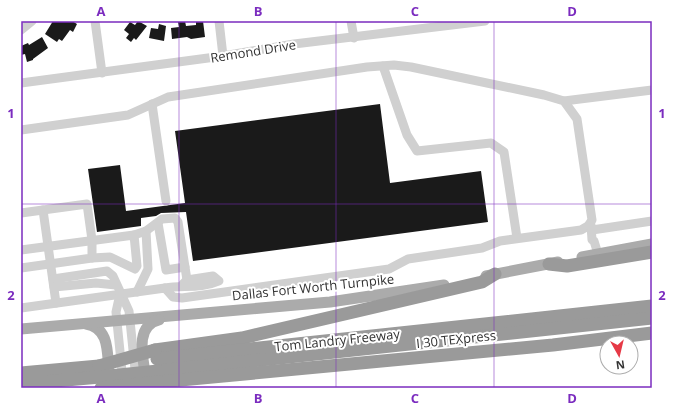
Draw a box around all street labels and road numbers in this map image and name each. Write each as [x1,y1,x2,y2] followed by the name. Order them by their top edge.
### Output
[209,35,297,67] street label: Remond Drive
[231,270,395,304] street label: Dallas Fort Worth Turnpike
[273,324,401,356] street label: Tom Landry Freeway
[415,326,497,352] street label: I 30 TEXpress

